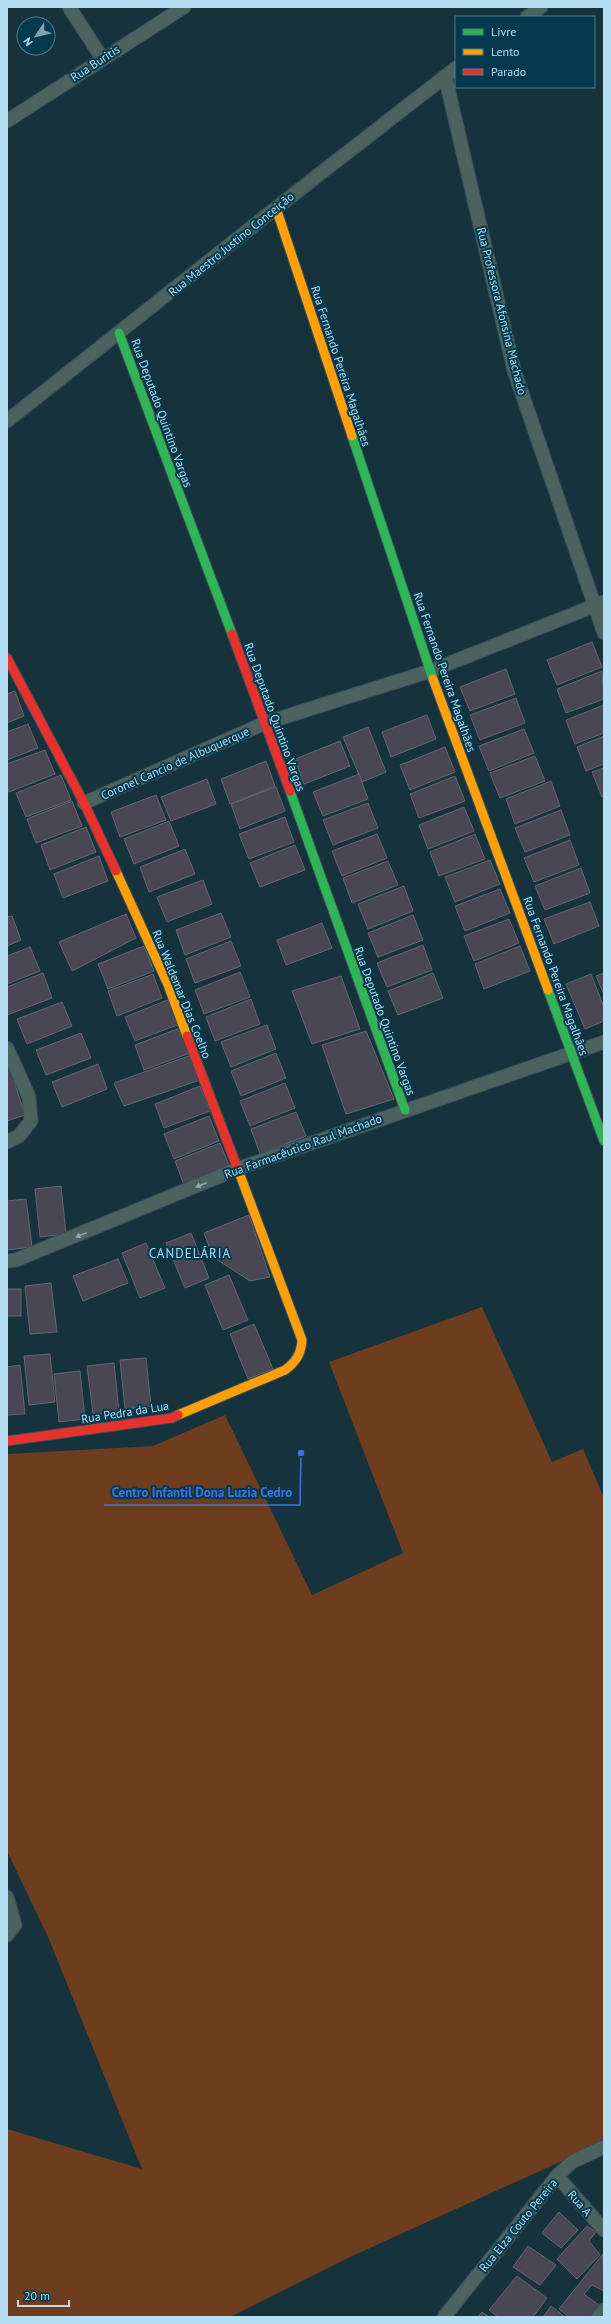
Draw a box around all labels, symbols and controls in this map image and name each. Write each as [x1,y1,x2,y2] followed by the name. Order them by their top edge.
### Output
[16,16,56,56] north arrow
[455,16,595,88] legend
[491,24,516,39] text: Livre
[20,35,36,49] text: N
[68,42,122,84] street label: Rua Buritis
[491,44,520,59] text: Lento
[491,64,526,79] text: Parado
[165,189,297,299] street label: Rua Maestro Justino Conceição
[474,226,530,396] street label: Rua Professora Afonsina Machado
[308,284,374,448] street label: Rua Fernando Pereira Magalhães
[128,337,196,489] street label: Rua Deputado Quintino Vargas
[411,590,479,754] street label: Rua Fernando Pereira Magalhães
[241,641,309,793] street label: Rua Deputado Quintino Vargas
[98,723,252,803] street label: Coronel Cancio de Albuquerque
[520,894,592,1058] street label: Rua Fernando Pereira Magalhães
[149,927,215,1061] street label: Rua Waldemar Dias Coelho
[351,945,419,1097] street label: Rua Deputado Quintino Vargas
[222,1110,384,1182] street label: Rua Farmacêutico Raul Machado
[194,1182,206,1188] one-way arrow
[74,1232,86,1238] one-way arrow
[149,1245,231,1262] district label: CANDELÁRIA
[80,1398,170,1426] street label: Rua Pedra da Lua
[104,1480,300,1505] callout: Centro Infantil Dona Luzia Cedro
[112,1484,292,1501] text: Centro Infantil Dona Luzia Cedro
[476,2175,560,2275] street label: Rua Elza Couto Pereira
[565,2187,595,2219] street label: Rua A
[18,2282,69,2308] scale bar
[24,2288,50,2303] text: 20 m

